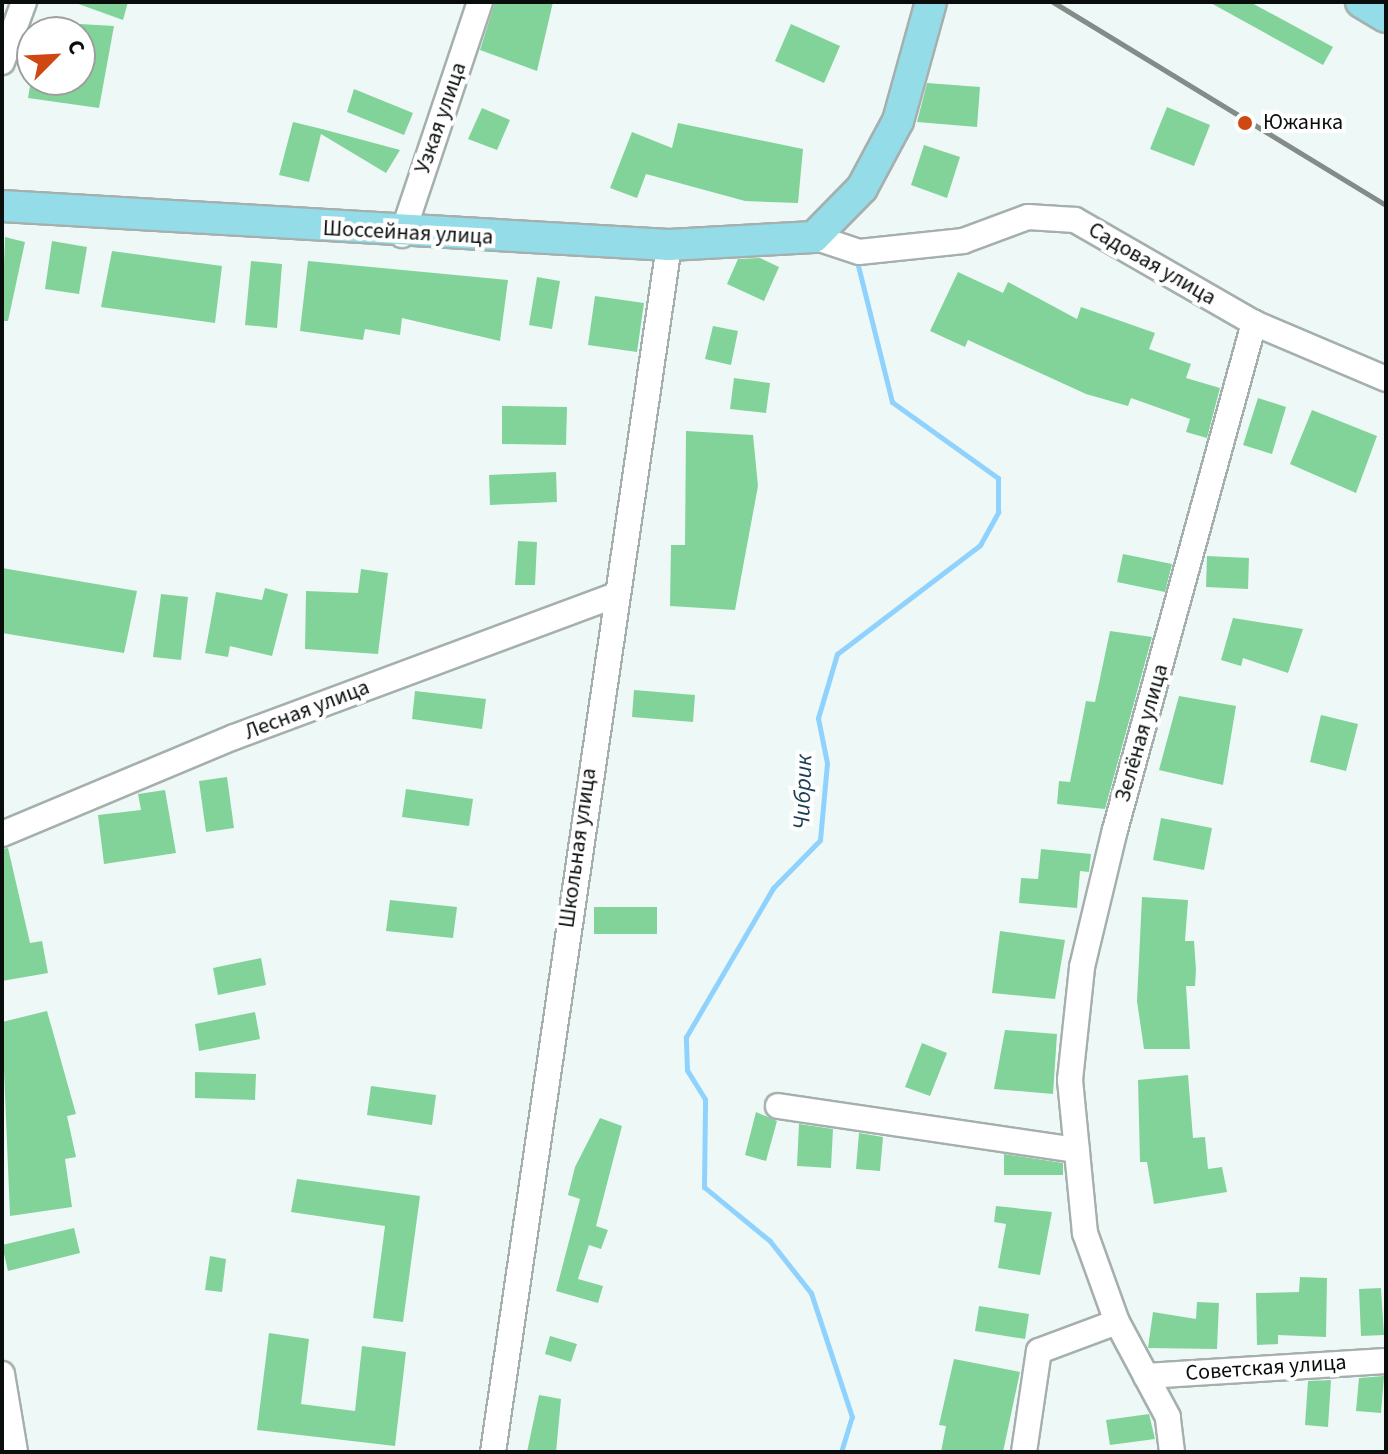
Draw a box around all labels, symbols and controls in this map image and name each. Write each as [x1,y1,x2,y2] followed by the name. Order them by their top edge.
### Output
[16,16,96,96] north arrow
[59,35,93,59] text: С
[410,59,472,177] street label: Узкая улица
[1263,110,1343,136] place label: Южанка
[1234,112,1256,134] marker: Южанка
[322,215,494,251] street label: Шоссейная улица
[1083,217,1221,311] street label: Садовая улица
[1110,661,1174,805] street label: Зелёная улица
[241,674,373,746] street label: Лесная улица
[787,754,819,830] water label: Чибрик
[554,766,602,930] street label: Школьная улица
[1185,1349,1347,1387] street label: Советская улица

